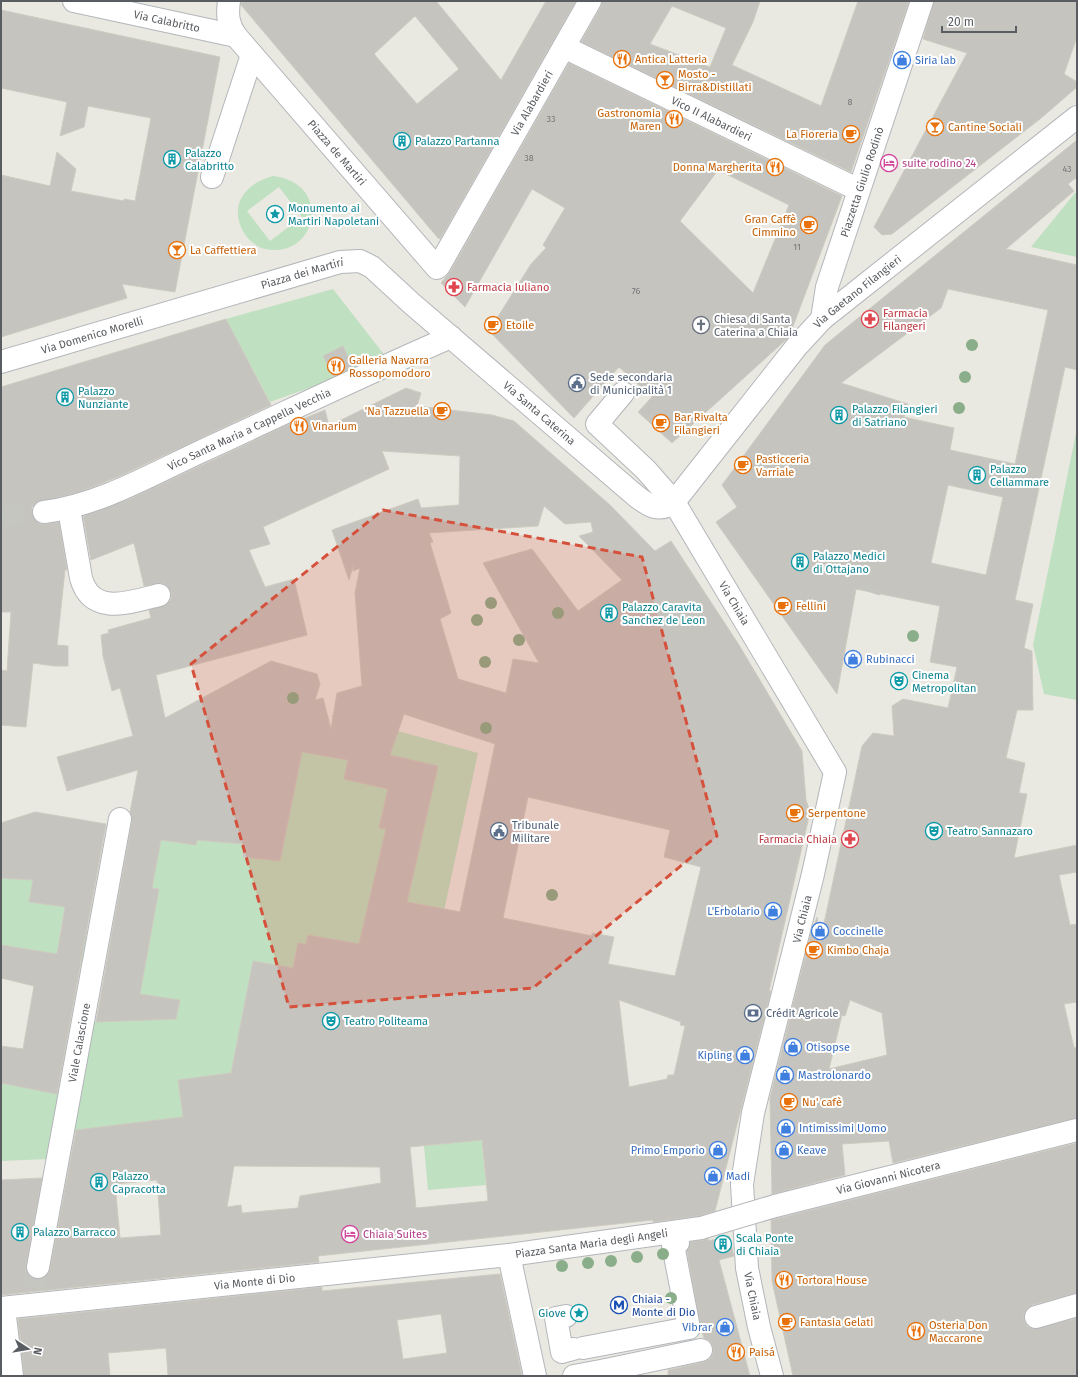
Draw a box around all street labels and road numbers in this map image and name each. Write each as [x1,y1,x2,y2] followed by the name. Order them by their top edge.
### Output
[132,8,201,35] street label: Via Calabritto
[509,68,556,138] street label: Via Alabardieri
[669,94,754,144] street label: Vico II Alabardieri
[305,117,369,188] street label: Piazza de Martiri
[838,125,887,239] street label: Piazzetta Giulio Rodinò
[811,253,904,331] street label: Via Gaetano Filangieri
[259,256,344,292] street label: Piazza dei Martiri
[40,314,145,357] street label: Via Domenico Morelli
[500,379,578,448] street label: Via Santa Caterina
[166,386,333,473] street label: Vico Santa Maria a Cappella Vecchia
[716,579,752,628] street label: Via Chiaia
[790,894,815,944] street label: Via Chiaia
[66,1002,93,1084] street label: Viale Calascione
[835,1159,942,1197] street label: Via Giovanni Nicotera
[514,1227,669,1261] street label: Piazza Santa Maria degli Angeli
[213,1271,296,1293] street label: Via Monte di Dio
[741,1271,763,1321] street label: Via Chiaia

